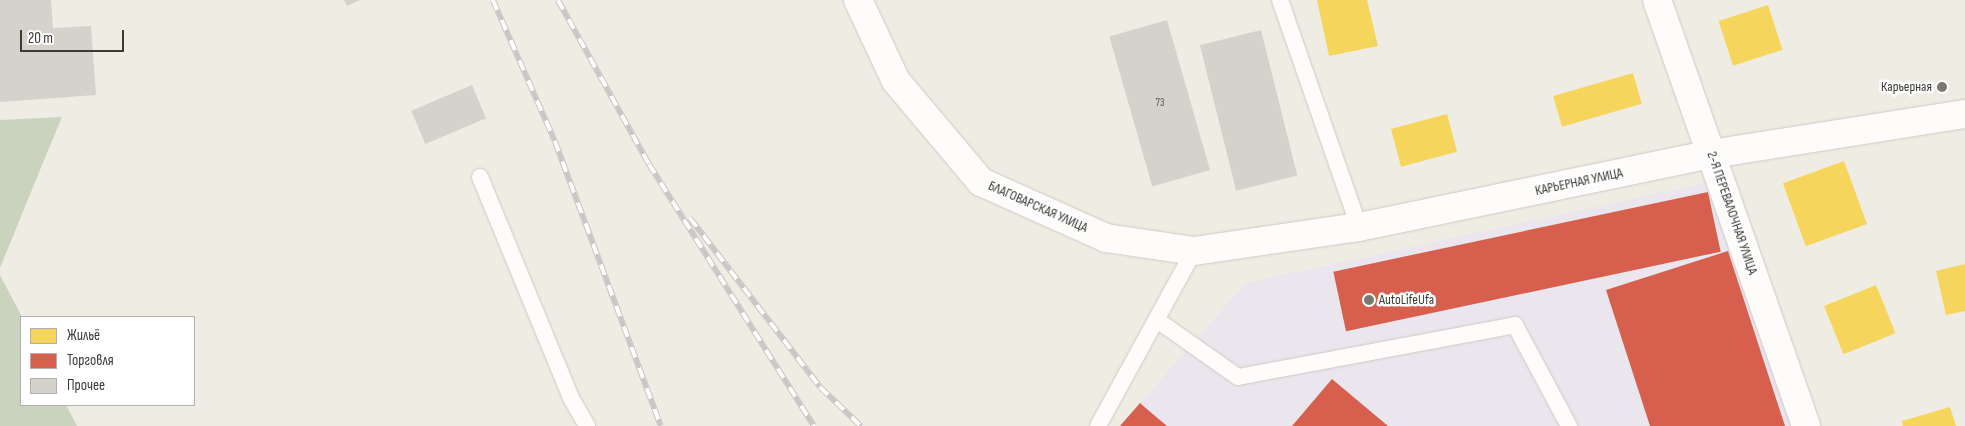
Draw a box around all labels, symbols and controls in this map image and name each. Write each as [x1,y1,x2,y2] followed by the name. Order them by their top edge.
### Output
[22,20,126,52] scale bar
[28,29,53,48] text: 20 m
[1881,79,1932,95] place label: Карьерная
[1936,81,1948,93] marker: Карьерная
[1155,96,1165,110] house number: 73
[1703,149,1761,277] street label: 2-Я ПЕРЕВАЛОЧНАЯ УЛИЦА
[1534,164,1624,200] street label: КАРЬЕРНАЯ УЛИЦА
[986,177,1090,237] street label: БЛАГОВАРСКАЯ УЛИЦА
[1379,292,1434,308] place label: AutoLifeUfa
[1363,294,1375,306] marker: AutoLifeUfa
[20,316,195,406] legend
[67,326,100,345] text: Жильё
[67,351,114,370] text: Торговля
[67,376,105,395] text: Прочее

